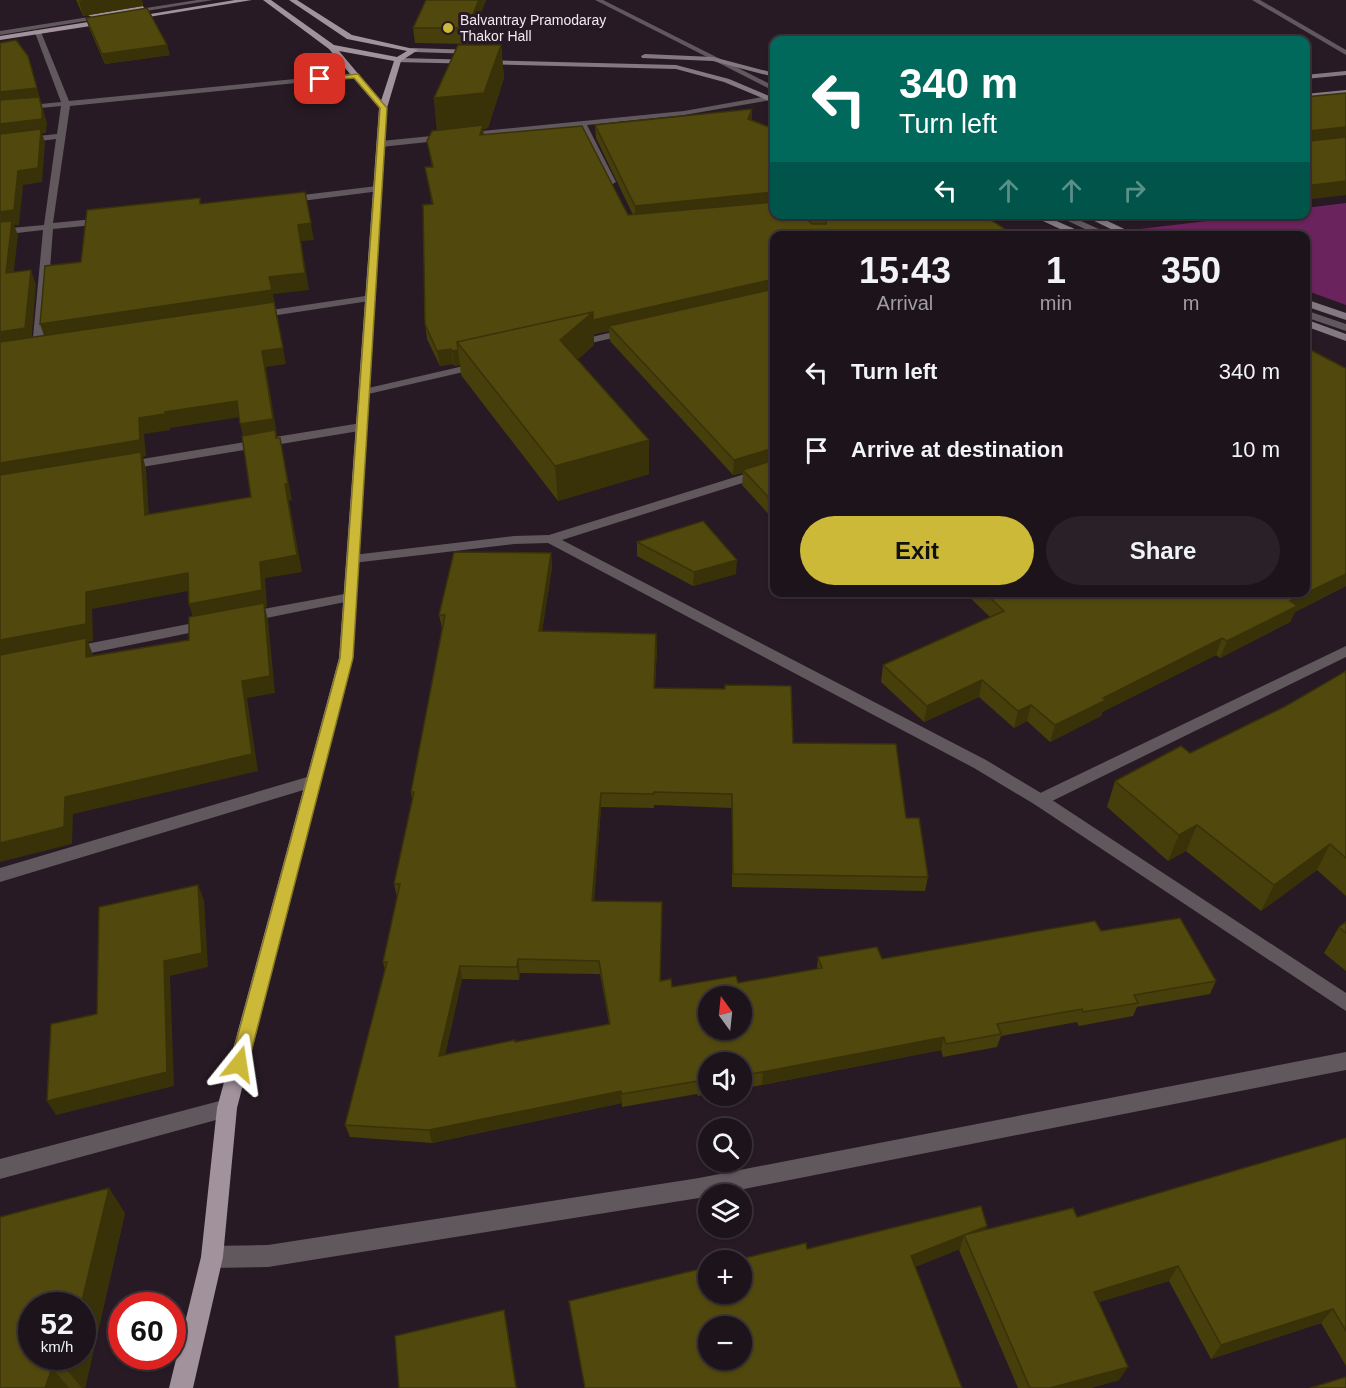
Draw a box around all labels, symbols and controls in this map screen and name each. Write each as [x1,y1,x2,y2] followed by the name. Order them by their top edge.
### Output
[460,12,606,44] place label: Balvantray Pramodaray Thakor Hall
[441,21,455,35] marker: Balvantray Pramodaray Thakor Hall
[294,53,345,104] pin
[800,60,878,138] icon: left
[899,60,1018,107] text: 340 m
[303,62,336,95] icon: arrive
[899,109,997,139] text: Turn left
[929,174,962,207] icon: left
[992,174,1025,207] icon: ahead
[1055,174,1088,207] icon: ahead
[1118,174,1151,207] icon: right
[859,250,951,291] text: 15:43
[1046,250,1066,291] text: 1
[1161,250,1221,291] text: 350
[877,292,933,314] text: Arrival
[1040,292,1072,314] text: min
[1183,292,1199,314] text: m
[800,356,833,389] icon: left
[851,359,937,384] text: Turn left
[1219,359,1280,384] text: 340 m
[800,434,833,467] icon: arrive
[851,437,1064,462] text: Arrive at destination
[1231,437,1280,462] text: 10 m
[800,516,1034,585] button: Exit
[1046,516,1280,585] button: Share
[698,986,752,1040] north arrow
[698,986,752,1370] map controls
[207,1032,271,1096] position arrow
[698,1052,752,1106] button: sound
[698,1118,752,1172] button: search
[698,1184,752,1238] button: layers
[698,1250,752,1304] button: +
[108,1292,186,1370] speed limit sign: 60
[40,1307,74,1340] text: 52
[698,1316,752,1370] button: −
[41,1338,73,1355] text: km/h

